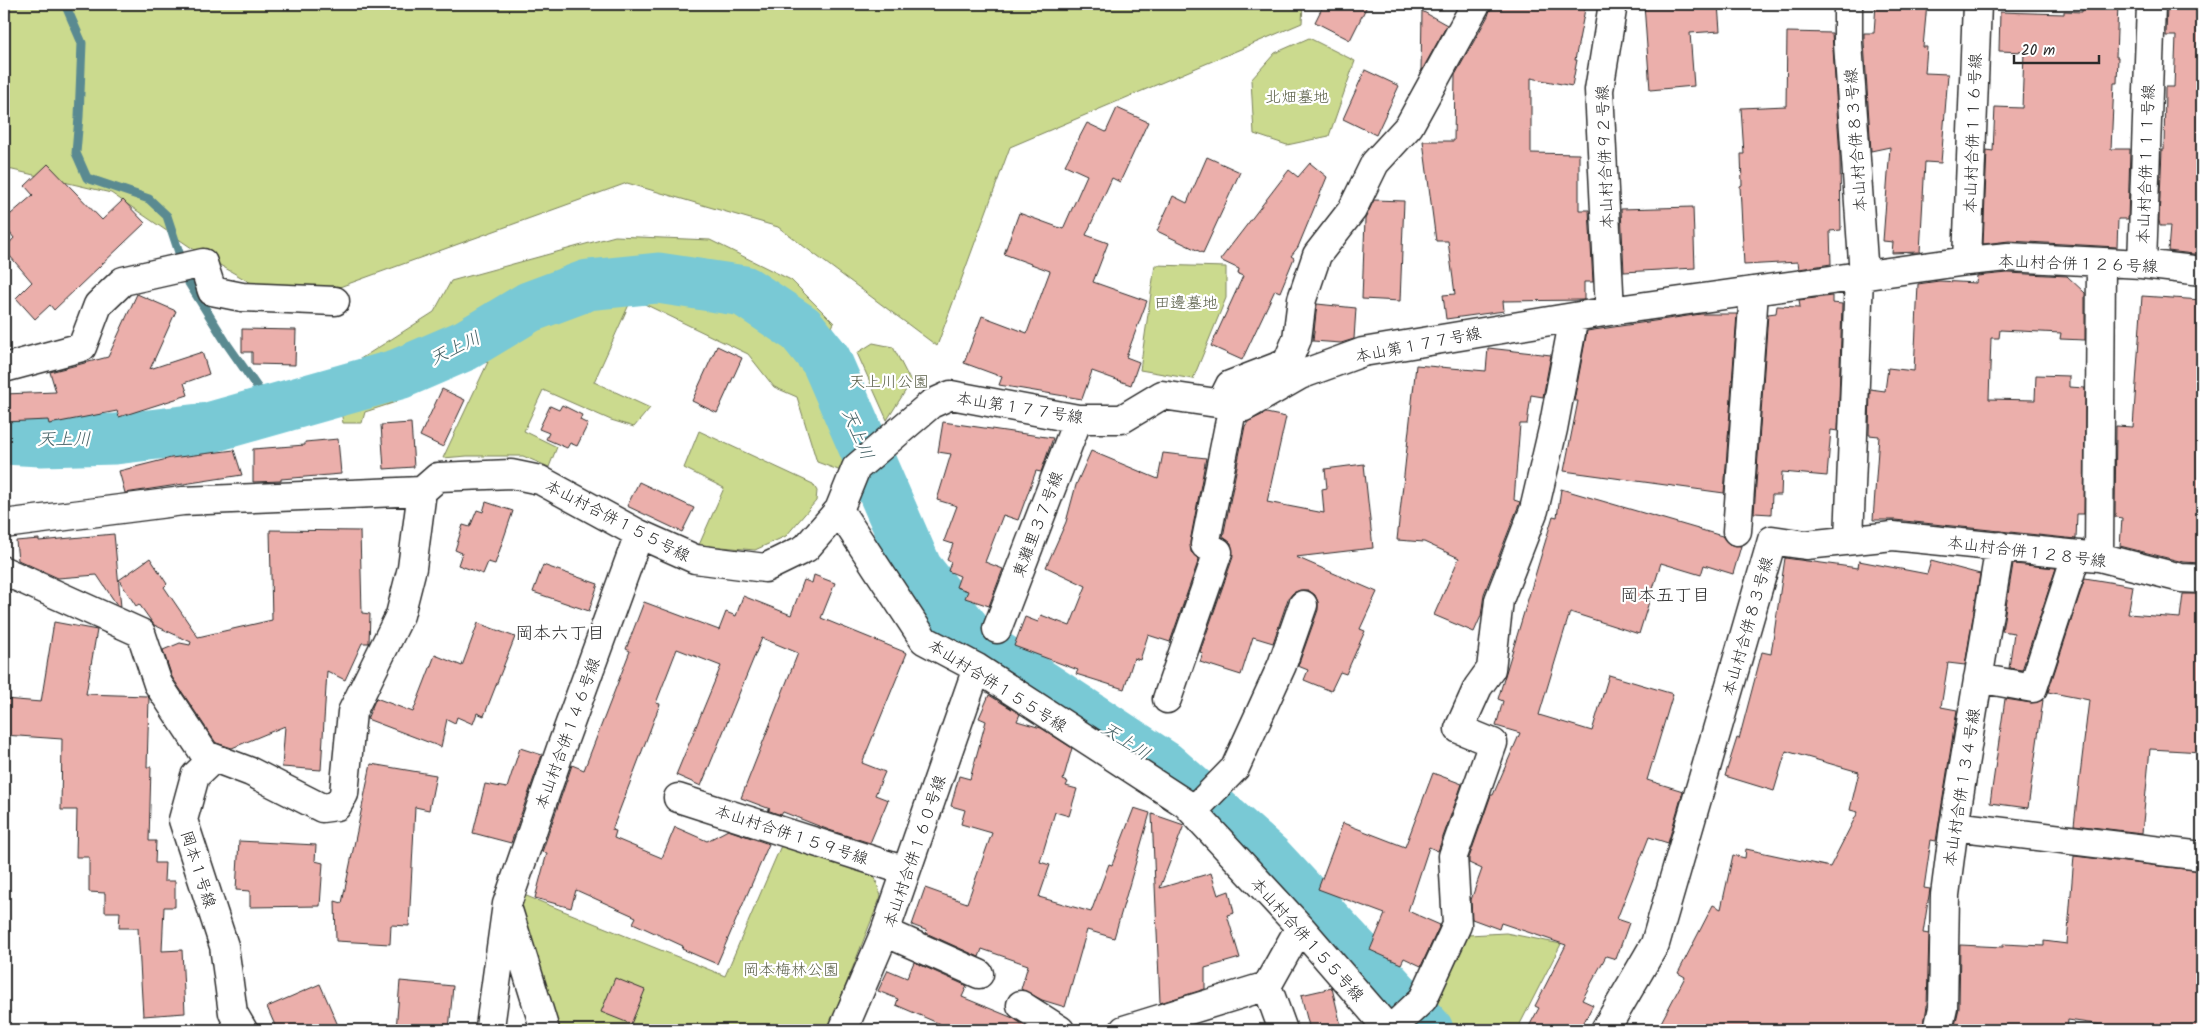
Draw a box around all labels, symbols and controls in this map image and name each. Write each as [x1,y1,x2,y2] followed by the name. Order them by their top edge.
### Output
[2014,32,2098,64] scale bar
[2021,39,2055,63] text: 20 m
[1958,53,1989,213] street label: 本山村合併１１６号線
[1839,67,1874,213] street label: 本山村合併８３号線
[2131,84,2162,244] street label: 本山村合併１１１号線
[1265,85,1329,110] park label: 北畑墓地
[1590,85,1621,229] street label: 本山村合併９２号線
[1998,249,2158,280] street label: 本山村合併１２６号線
[1154,291,1218,316] park label: 田邊墓地
[1353,321,1484,370] street label: 本山第１７７号線
[425,324,486,374] water label: 天上川
[849,370,929,395] park label: 天上川公園
[955,386,1085,431] street label: 本山第１７７号線
[833,404,881,465] water label: 天上川
[37,426,91,455] water label: 天上川
[1007,468,1070,581] street label: 東灘里３７号線
[540,474,694,569] street label: 本山村合併１５５号線
[1946,530,2108,575] street label: 本山村合併１２８号線
[1717,554,1780,699] street label: 本山村合併８３号線
[1620,582,1710,611] district label: 岡本五丁目
[515,620,605,649] district label: 岡本六丁目
[923,633,1072,739] street label: 本山村合併１５５号線
[529,654,608,813] street label: 本山村合併１４６号線
[1938,706,1987,868] street label: 本山村合併１３４号線
[1095,715,1156,769] water label: 天上川
[878,772,953,931] street label: 本山村合併１６０号線
[712,799,871,872] street label: 本山村合併１５９号線
[173,828,222,911] street label: 岡本１号線
[1244,872,1370,1008] street label: 本山村合併１５５号線
[743,958,839,983] park label: 岡本梅林公園

